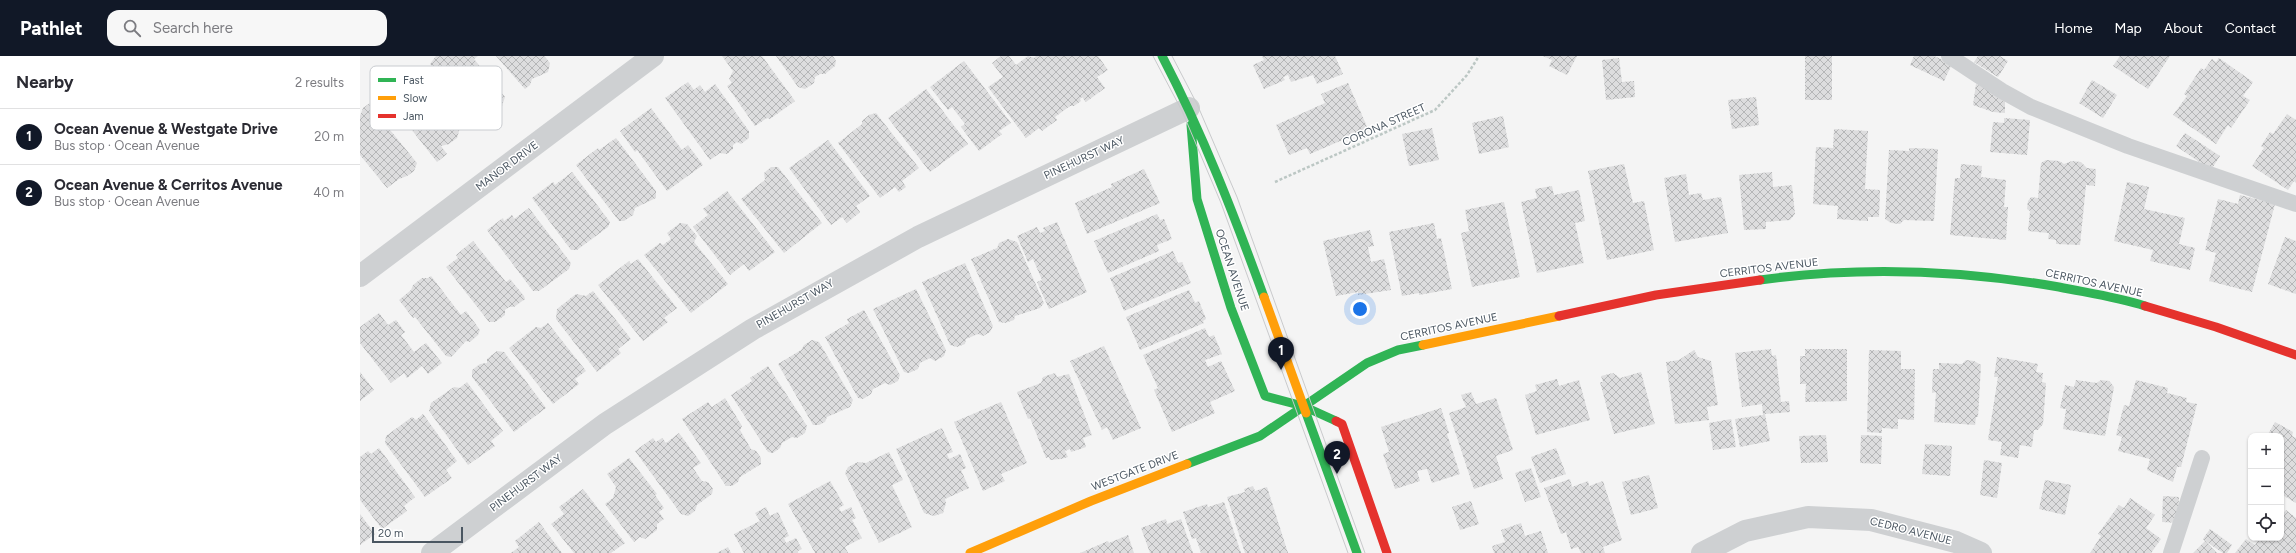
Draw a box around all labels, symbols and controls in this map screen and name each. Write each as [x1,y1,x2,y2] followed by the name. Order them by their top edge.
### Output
[107,10,387,46] search box
[20,17,83,40] text: Pathlet
[121,17,143,39] icon: search
[153,19,233,37] text: Search here
[2054,20,2093,37] text: Home
[2115,20,2142,37] text: Map
[2164,20,2203,37] text: About
[2225,20,2276,37] text: Contact
[370,66,502,130] legend
[16,72,74,92] text: Nearby
[403,74,424,87] text: Fast
[295,75,344,90] text: 2 results
[403,92,427,105] text: Slow
[1341,101,1427,149] street label: CORONA STREET
[403,110,424,123] text: Jam
[54,120,278,138] text: Ocean Avenue & Westgate Drive
[26,129,32,144] text: 1
[314,129,344,144] text: 20 m
[1042,134,1126,182] street label: PINEHURST WAY
[54,138,200,153] text: Bus stop · Ocean Avenue
[473,138,541,194] street label: MANOR DRIVE
[54,176,283,194] text: Ocean Avenue & Cerritos Avenue
[25,185,33,200] text: 2
[313,185,344,200] text: 40 m
[54,194,200,209] text: Bus stop · Ocean Avenue
[1213,227,1251,313] street label: OCEAN AVENUE
[1719,256,1819,280] street label: CERRITOS AVENUE
[2044,266,2144,300] street label: CERRITOS AVENUE
[754,276,836,331] street label: PINEHURST WAY
[1350,299,1370,319] your location
[1399,310,1499,344] street label: CERRITOS AVENUE
[1268,337,1294,370] pin: 1
[2248,433,2284,541] map controls
[2248,433,2284,469] button: +
[1324,441,1350,474] pin: 2
[1090,448,1180,494] street label: WESTGATE DRIVE
[487,451,565,514] street label: PINEHURST WAY
[2248,469,2284,505] button: −
[2248,505,2284,541] button: locate
[1869,515,1953,547] street label: CEDRO AVENUE
[372,525,463,544] scale bar
[378,527,403,540] text: 20 m

